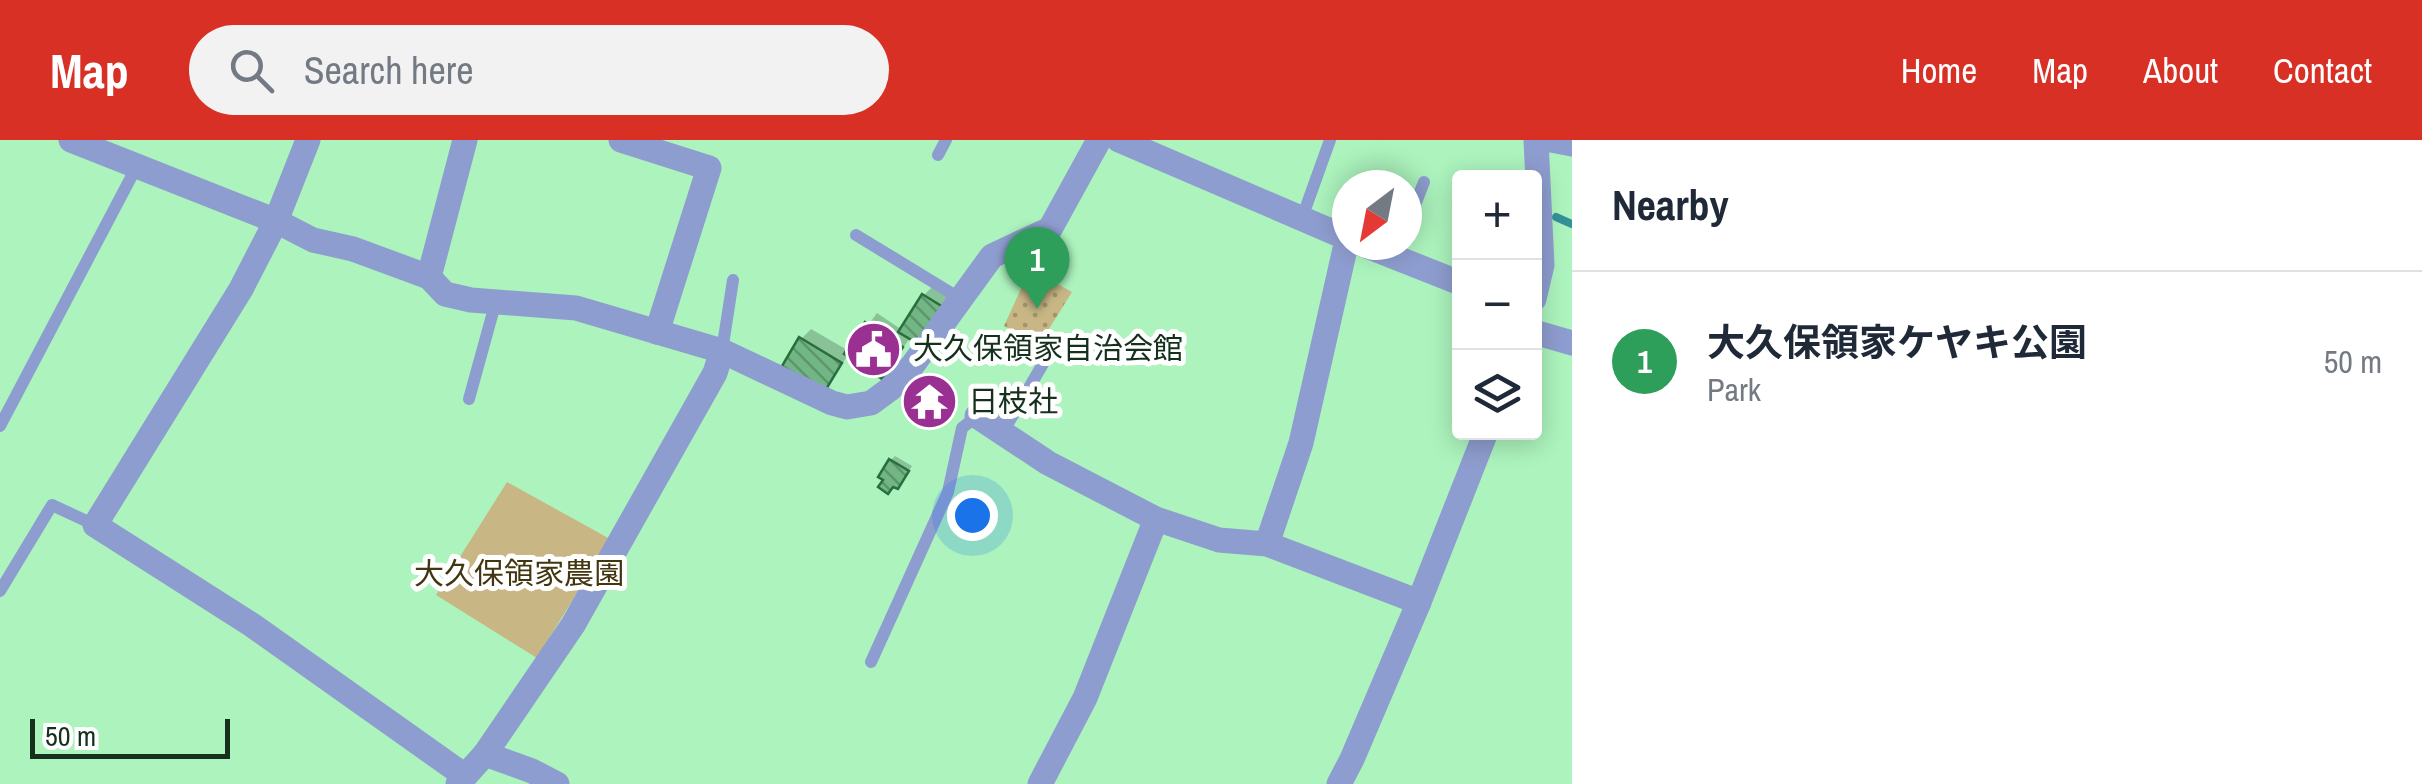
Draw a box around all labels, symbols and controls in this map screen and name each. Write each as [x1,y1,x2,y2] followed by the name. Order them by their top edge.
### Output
[189,25,889,115] search box
[50,38,129,103] text: Map
[224,43,279,98] icon: search
[304,45,473,96] text: Search here
[1901,47,1977,94] text: Home
[2032,47,2088,94] text: Map
[2143,47,2218,94] text: About
[2273,47,2372,94] text: Contact
[1332,170,1422,260] north arrow
[1452,170,1542,440] map controls
[1452,170,1542,260] button: +
[1612,177,1729,233] text: Nearby
[1004,226,1070,309] pin: 1
[1452,260,1542,350] button: −
[1707,317,2087,368] text: 大久保領家ケヤキ公園
[844,319,904,379] public building icon: 大久保領家自治会館
[913,328,1183,368] place label: 大久保領家自治会館
[1637,340,1652,383] text: 1
[2324,340,2382,383] text: 50 m
[1452,350,1542,440] button: layers
[1707,368,1761,411] text: Park
[899,372,959,432] temple icon: 日枝社
[968,381,1058,421] place label: 日枝社
[947,490,998,541] your location
[414,553,624,593] park label: 大久保領家農園
[30,714,230,758] scale bar
[45,717,96,755] text: 50 m

